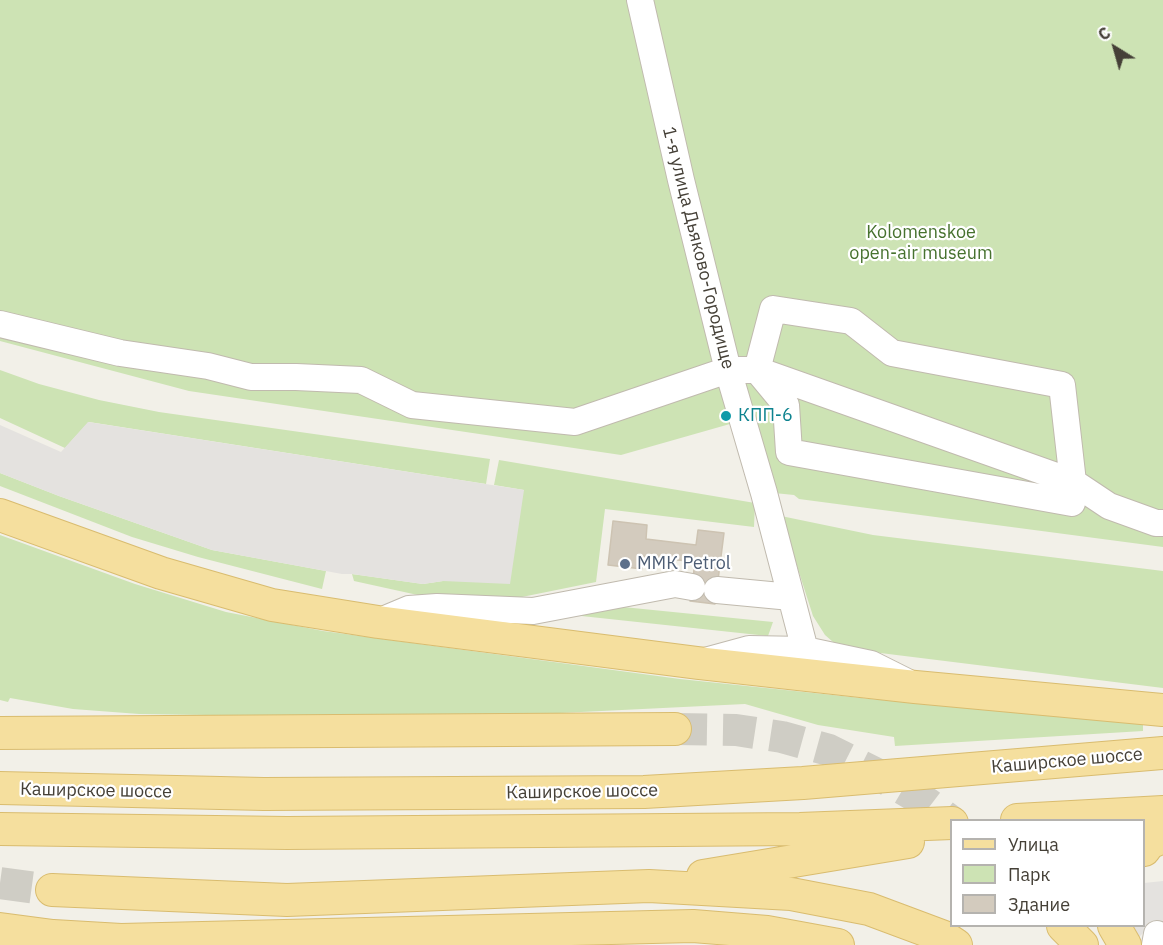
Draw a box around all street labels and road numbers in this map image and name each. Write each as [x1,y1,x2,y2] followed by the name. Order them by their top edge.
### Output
[657,125,739,371] street label: 1-я улица Дьяково-Городище
[990,744,1144,778] street label: Каширское шоссе
[20,779,172,803] street label: Каширское шоссе
[506,780,658,804] street label: Каширское шоссе

